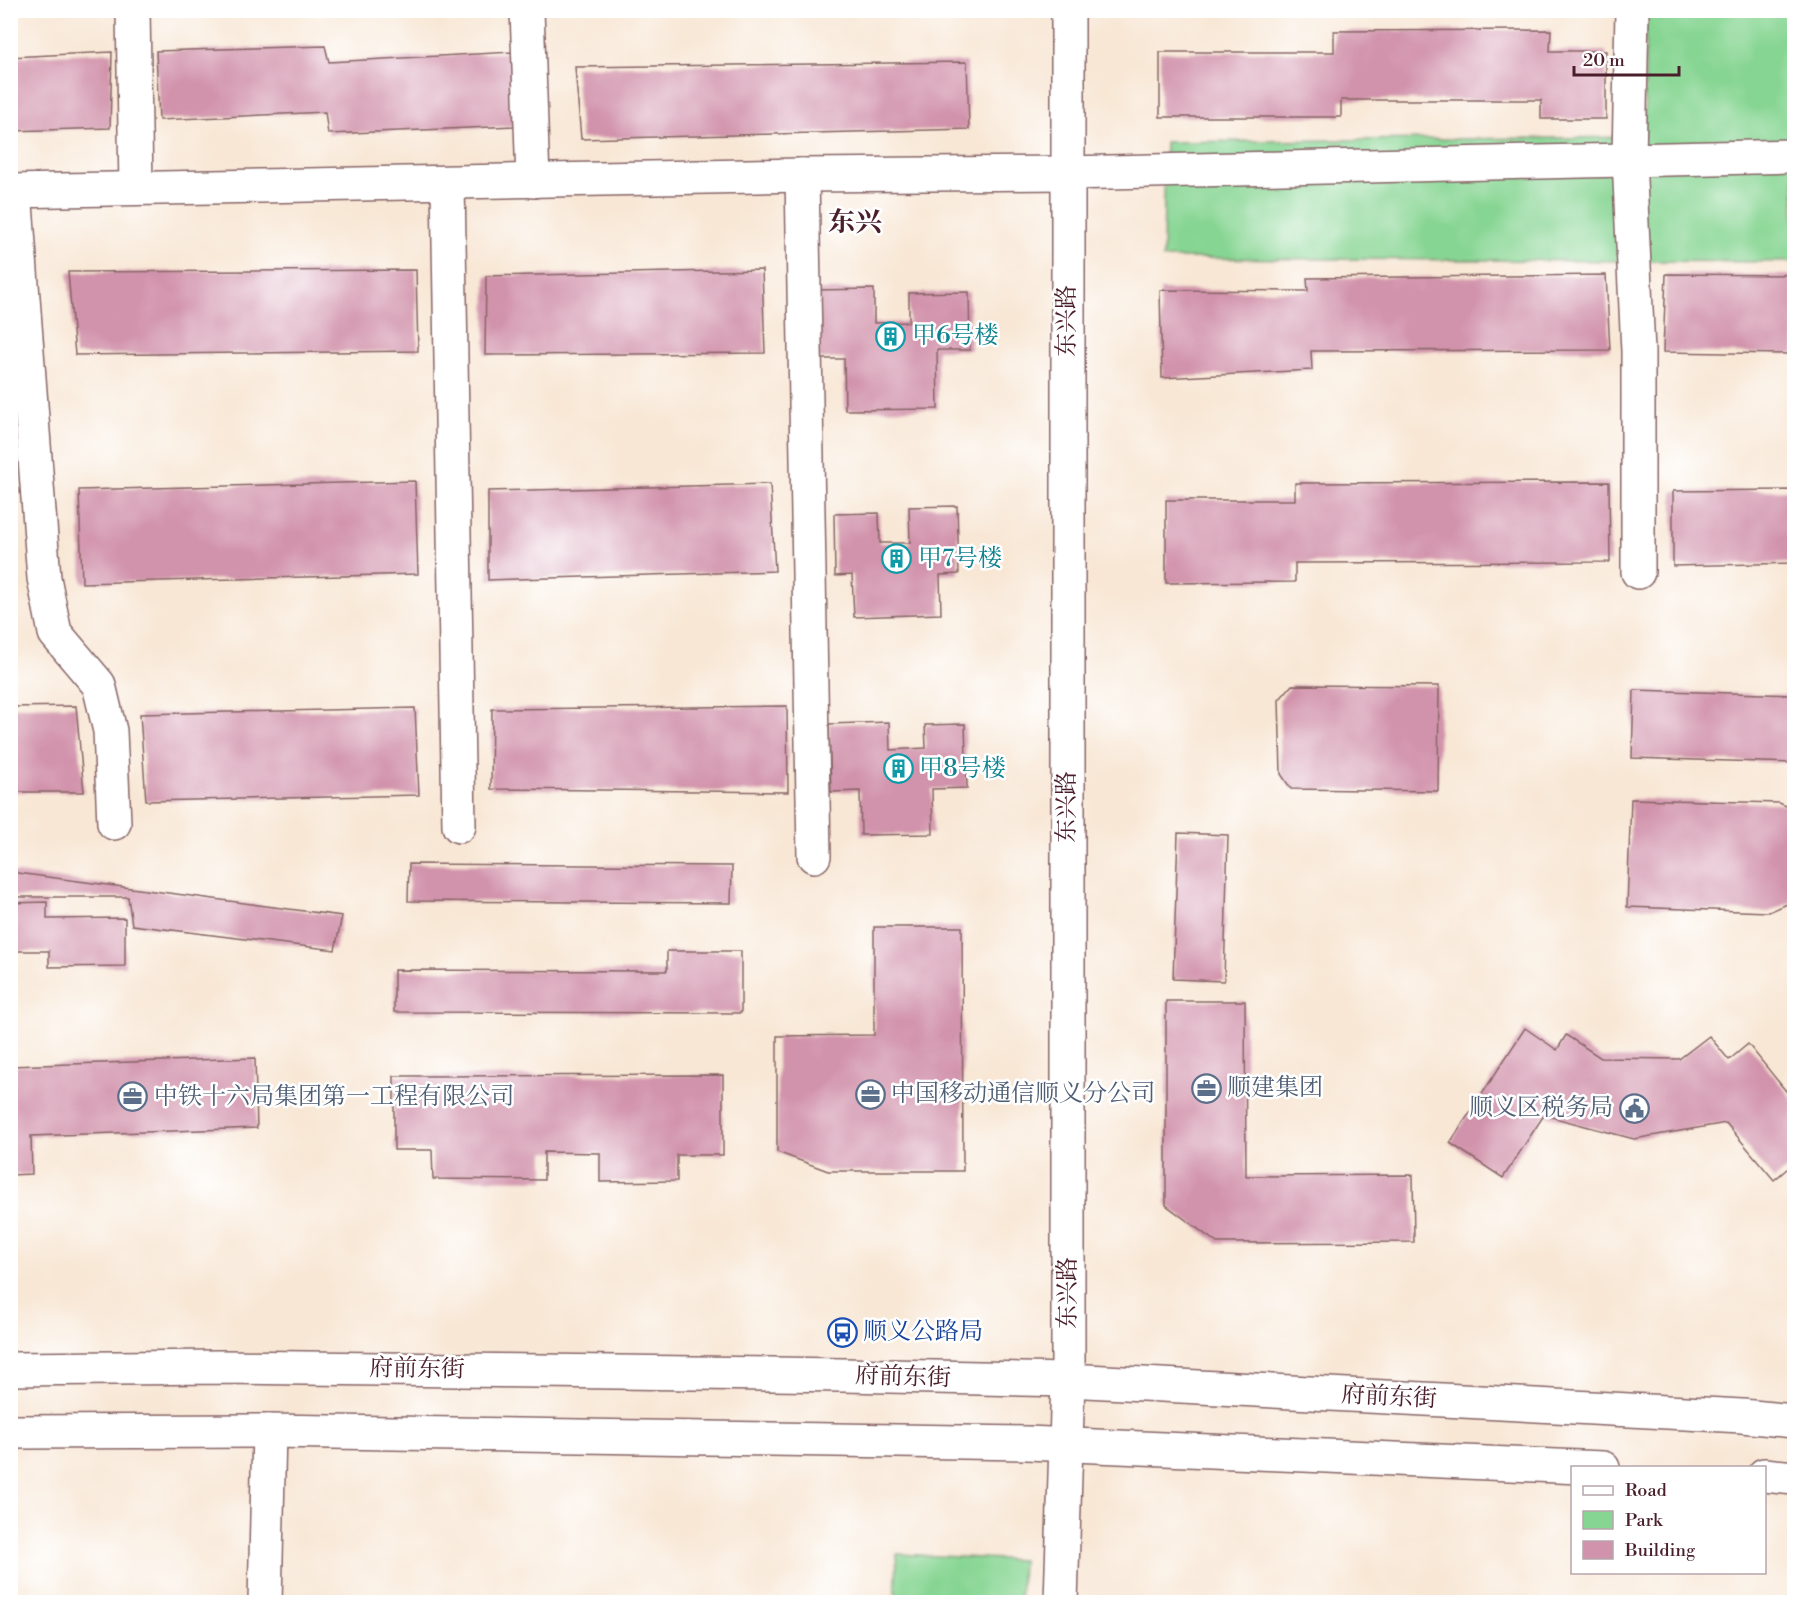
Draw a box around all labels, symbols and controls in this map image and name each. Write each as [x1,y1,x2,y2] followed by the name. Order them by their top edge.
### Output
[1574,39,1679,77] scale bar
[1583,49,1625,72] text: 20 m
[828,206,882,240] district label: 东兴
[1052,285,1082,357] street label: 东兴路
[875,320,907,352] building icon: 甲6号楼
[912,321,999,351] place label: 甲6号楼
[881,543,913,575] building icon: 甲7号楼
[918,544,1002,574] place label: 甲7号楼
[882,753,914,785] building icon: 甲8号楼
[919,754,1006,784] place label: 甲8号楼
[1052,771,1082,843] street label: 东兴路
[1190,1072,1222,1104] office icon: 顺建集团
[1227,1073,1323,1103] place label: 顺建集团
[854,1078,886,1110] office icon: 中国移动通信顺义分公司
[891,1079,1155,1109] place label: 中国移动通信顺义分公司
[117,1081,149,1113] office icon: 中铁十六局集团第一工程有限公司
[154,1082,514,1112] place label: 中铁十六局集团第一工程有限公司
[1618,1092,1650,1124] public building icon: 顺义区税务局
[1469,1093,1613,1123] place label: 顺义区税务局
[1053,1257,1083,1329] street label: 东兴路
[826,1316,858,1348] bus stop icon: 顺义公路局
[863,1317,983,1347] place label: 顺义公路局
[369,1353,465,1385] street label: 府前东街
[855,1360,951,1394] street label: 府前东街
[1340,1380,1438,1414] street label: 府前东街
[1571,1466,1766,1574] legend
[1625,1479,1668,1502] text: Road
[1625,1509,1664,1532] text: Park
[1624,1539,1696,1562] text: Building

